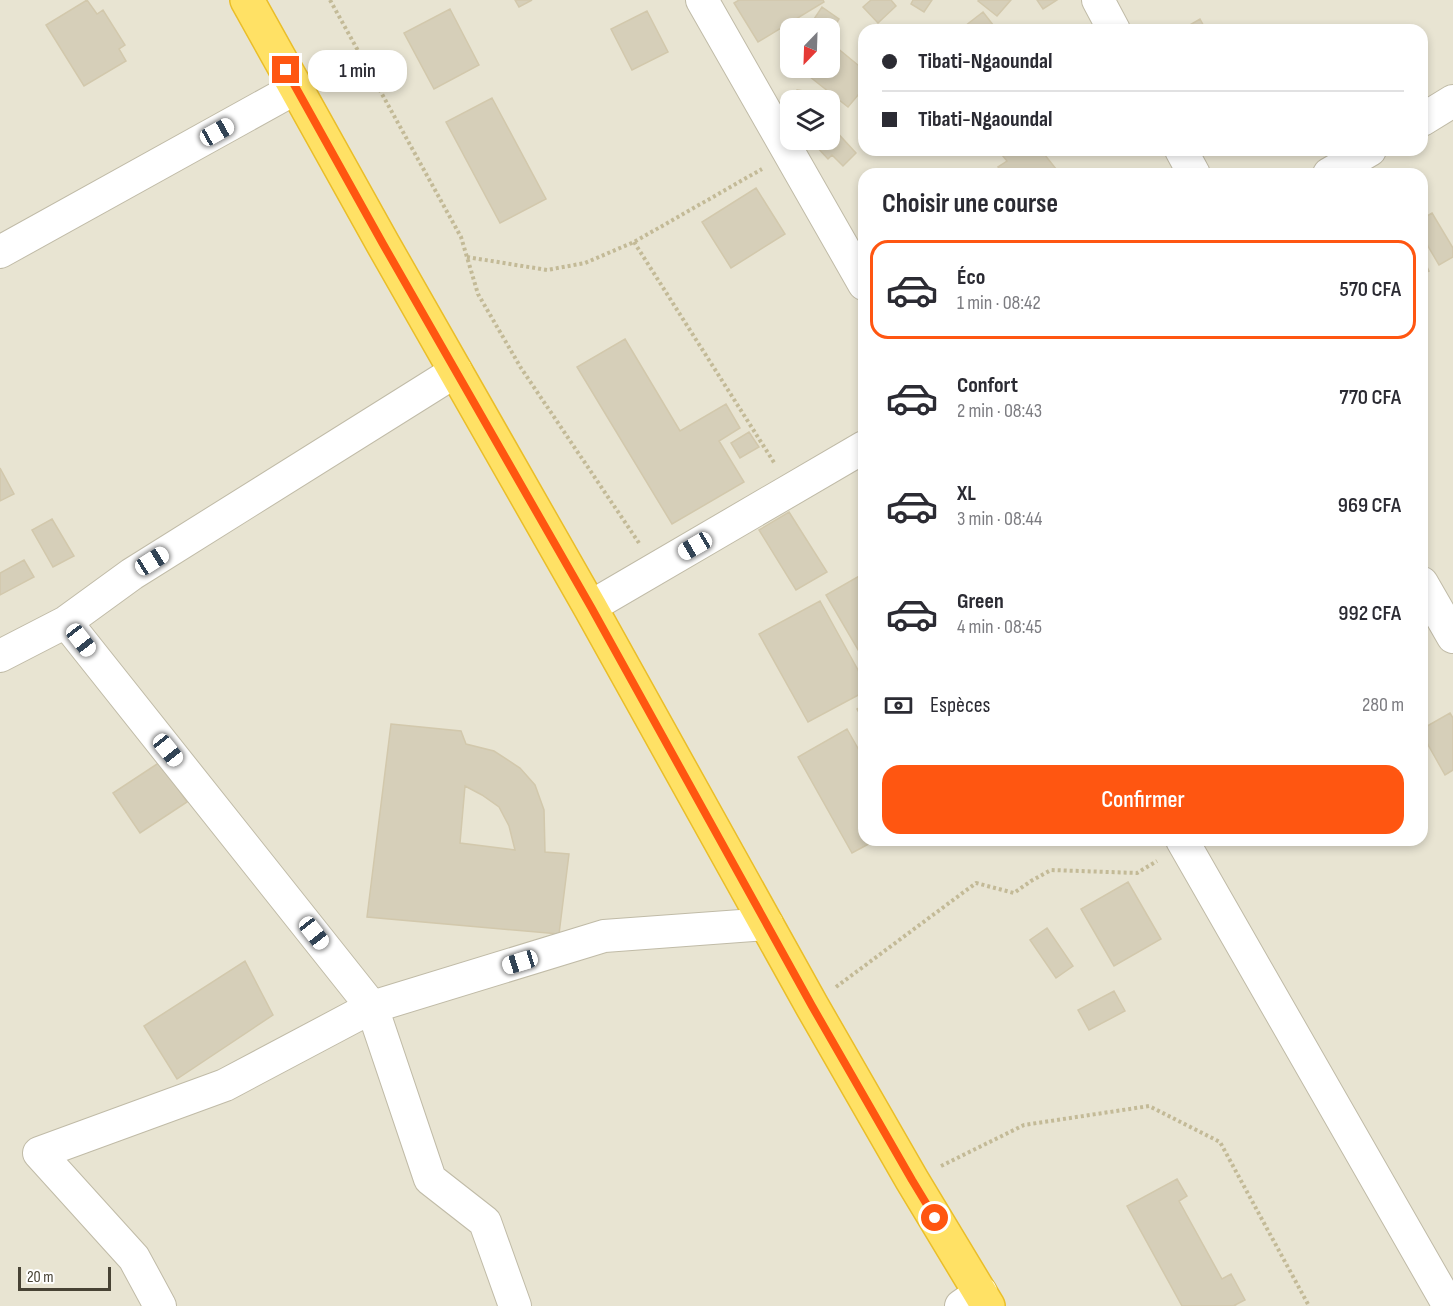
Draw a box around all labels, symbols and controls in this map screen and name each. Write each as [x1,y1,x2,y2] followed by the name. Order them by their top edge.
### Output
[780,18,840,78] north arrow
[780,18,840,150] map controls
[918,48,1053,75] text: Tibati-Ngaoundal
[307,49,406,91] callout: 1 min
[272,56,299,83] route end
[339,59,376,83] text: 1 min
[780,90,840,150] button: layers
[918,106,1053,133] text: Tibati-Ngaoundal
[197,115,237,149] car
[882,188,1058,220] text: Choisir une course
[885,263,939,317] icon: car
[957,264,985,291] text: Éco
[1339,276,1401,303] text: 570 CFA
[957,291,1041,315] text: 1 min · 08:42
[885,371,939,425] icon: car
[957,372,1018,399] text: Confort
[1339,384,1401,411] text: 770 CFA
[957,399,1042,423] text: 2 min · 08:43
[885,479,939,533] icon: car
[957,480,976,507] text: XL
[1338,492,1401,519] text: 969 CFA
[957,507,1042,531] text: 3 min · 08:44
[675,529,715,563] car
[132,544,172,578] car
[885,587,939,641] icon: car
[957,588,1004,615] text: Green
[1338,600,1401,627] text: 992 CFA
[957,615,1042,639] text: 4 min · 08:45
[63,620,99,660] car
[882,689,915,722] icon: cash
[930,692,990,719] text: Espèces
[1362,693,1404,717] text: 280 m
[150,730,186,770] car
[882,765,1404,834] button: Confirmer
[296,913,332,953] car
[500,948,540,976] car
[921,1204,948,1231] route start
[18,1264,111,1292] scale bar
[27,1268,54,1287] text: 20 m

